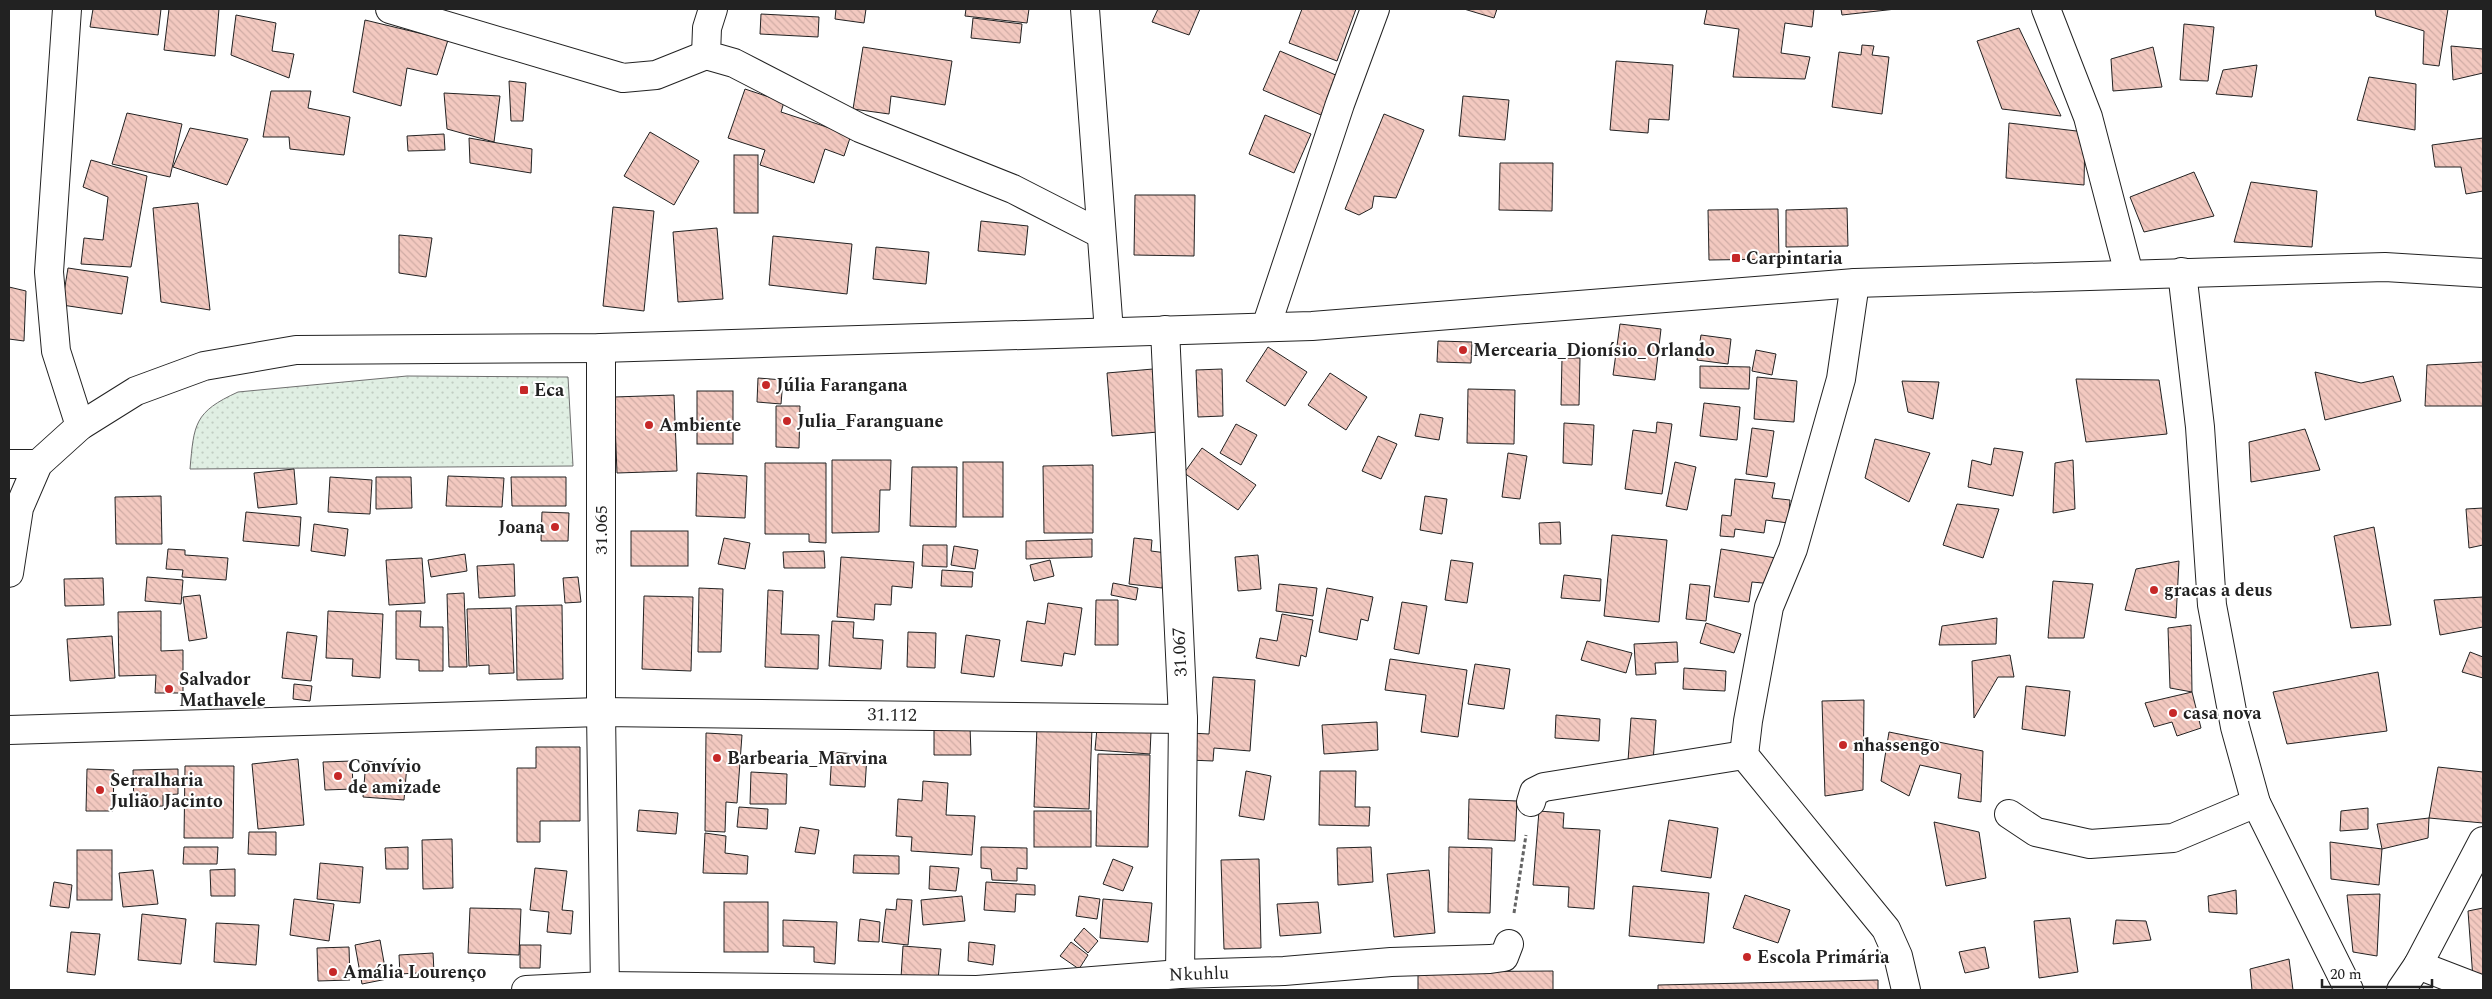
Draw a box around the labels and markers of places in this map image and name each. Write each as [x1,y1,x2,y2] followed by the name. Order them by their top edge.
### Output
[1746,245,1843,272] place label: Carpintaria
[1730,252,1742,264] marker: Carpintaria
[1473,337,1715,364] place label: Mercearia_Dionísio_Orlando
[1457,344,1469,356] marker: Mercearia_Dionísio_Orlando
[776,372,908,399] place label: Júlia Farangana
[534,377,565,404] place label: Eca
[760,379,772,391] marker: Júlia Farangana
[518,384,530,396] marker: Eca
[797,408,944,435] place label: Julia_Faranguane
[659,412,741,439] place label: Ambiente
[781,415,793,427] marker: Julia_Faranguane
[643,419,655,431] marker: Ambiente
[498,514,546,541] place label: Joana
[549,521,561,533] marker: Joana
[2164,577,2273,604] place label: gracas a deus
[2148,584,2160,596] marker: gracas a deus
[179,666,266,714] place label: Salvador Mathavele
[163,683,175,695] marker: Salvador Mathavele
[2183,700,2262,727] place label: casa nova
[2167,707,2179,719] marker: casa nova
[1853,732,1940,759] place label: nhassengo
[1837,739,1849,751] marker: nhassengo
[727,745,888,772] place label: Barbearia_Marvina
[711,752,723,764] marker: Barbearia_Marvina
[348,753,441,801] place label: Convívio de amizade
[110,767,223,815] place label: Serralharia Julião Jacinto
[332,770,344,782] marker: Convívio de amizade
[94,784,106,796] marker: Serralharia Julião Jacinto
[1757,944,1890,971] place label: Escola Primária
[1741,951,1753,963] marker: Escola Primária
[343,959,486,986] place label: Amália Lourenço
[327,966,339,978] marker: Amália Lourenço

